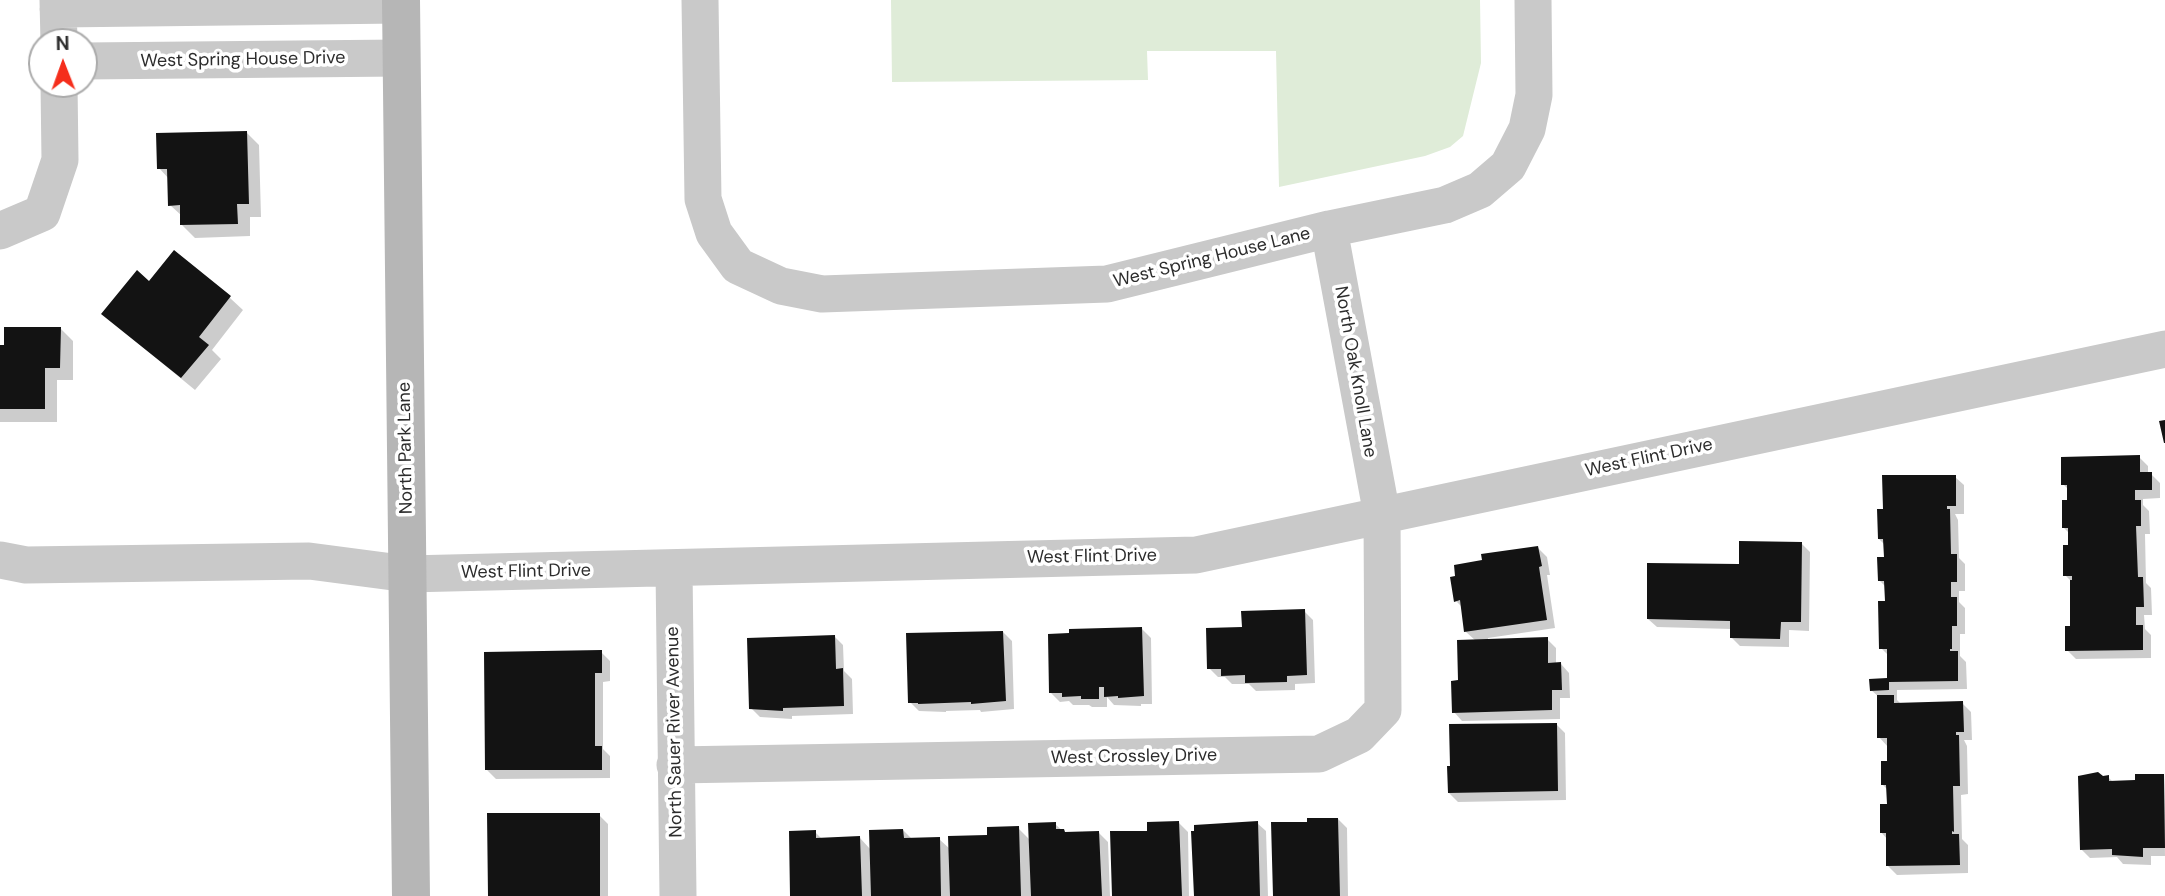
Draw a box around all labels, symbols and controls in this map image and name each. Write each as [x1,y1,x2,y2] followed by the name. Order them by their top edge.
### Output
[28,28,98,98] north arrow
[56,31,70,56] text: N
[140,47,346,73] street label: West Spring House Drive
[1111,223,1313,293] street label: West Spring House Lane
[1329,285,1381,459] street label: North Oak Knoll Lane
[394,382,418,514] street label: North Park Lane
[1583,434,1715,482] street label: West Flint Drive
[1027,545,1157,569] street label: West Flint Drive
[461,560,591,584] street label: West Flint Drive
[662,626,688,838] street label: North Sauer River Avenue
[1051,745,1217,769] street label: West Crossley Drive

